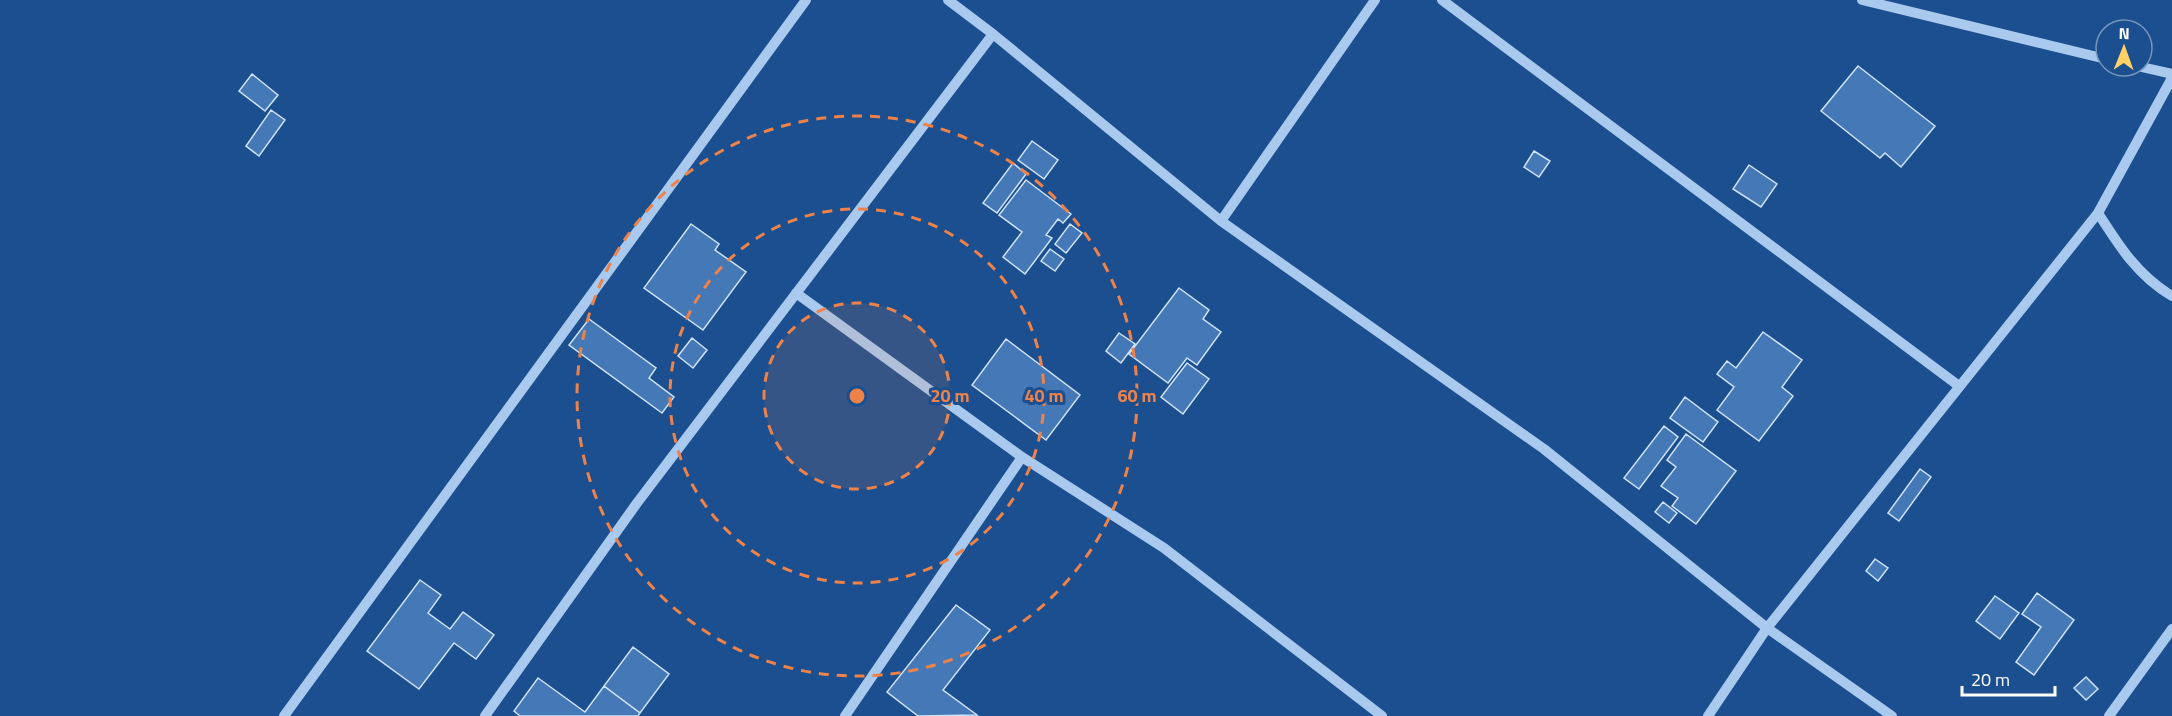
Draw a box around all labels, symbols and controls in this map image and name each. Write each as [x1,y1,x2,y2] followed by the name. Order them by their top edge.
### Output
[2094,18,2154,78] north arrow
[2119,21,2130,45] text: N
[930,382,970,409] text: 20 m
[1024,382,1064,409] text: 40 m
[1117,382,1157,409] text: 60 m
[847,386,867,406] centre of rings
[1962,659,2055,697] scale bar
[1971,666,2010,693] text: 20 m

